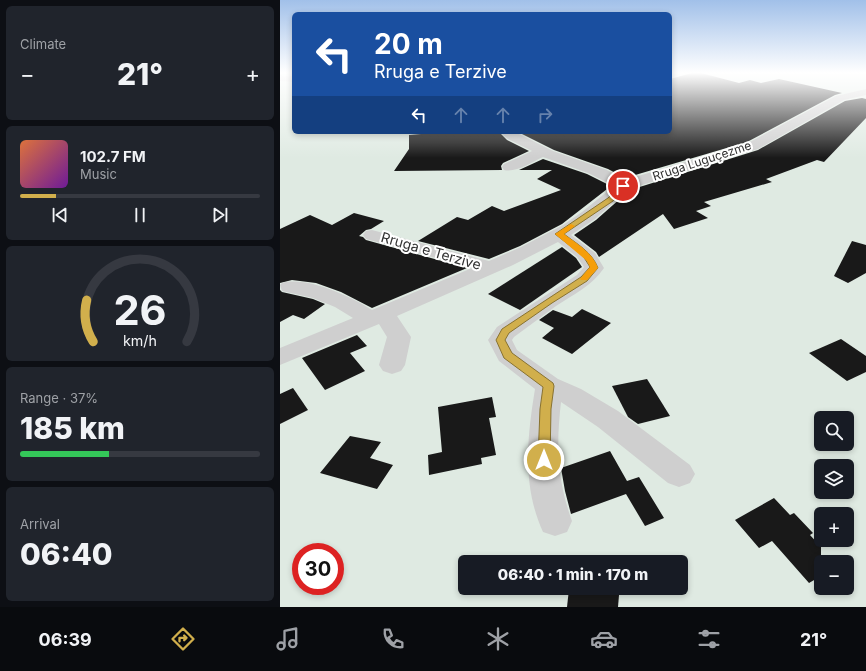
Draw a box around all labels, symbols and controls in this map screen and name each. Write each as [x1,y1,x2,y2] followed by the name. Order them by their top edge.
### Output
[374,27,443,61] text: 20 m
[308,28,360,80] icon: left
[20,36,66,52] text: Climate
[117,56,163,92] text: 21°
[20,61,35,87] text: −
[245,61,260,87] text: +
[374,61,507,82] text: Rruga e Terzive
[408,104,430,126] icon: left
[450,104,472,126] icon: ahead
[492,104,514,126] icon: ahead
[534,104,556,126] icon: right
[651,137,753,184] street label: Rruga Luguçezme
[80,147,146,166] text: 102.7 FM
[80,166,117,182] text: Music
[606,169,640,203] pin
[612,175,634,197] icon: arrive
[49,204,71,226] icon: previous
[129,204,151,226] icon: pause
[209,204,231,226] icon: next
[379,228,483,273] street label: Rruga e Terzive
[113,284,167,334] text: 26
[123,331,157,348] text: km/h
[20,390,98,406] text: Range · 37%
[20,410,125,446] text: 185 km
[814,411,854,595] map controls
[814,411,854,451] button: search
[523,439,565,481] position arrow
[814,459,854,499] button: layers
[814,507,854,547] button: +
[20,516,60,532] text: Arrival
[20,536,113,572] text: 06:40
[292,543,344,595] speed limit sign: 30
[814,555,854,595] button: −
[498,565,648,584] text: 06:40 · 1 min · 170 m
[169,625,197,653] icon: directions
[274,625,302,653] icon: music
[379,625,407,653] icon: phone
[484,625,512,653] icon: climate
[590,625,618,653] icon: car
[695,625,723,653] icon: filters
[39,629,92,650] text: 06:39
[800,629,827,650] text: 21°

